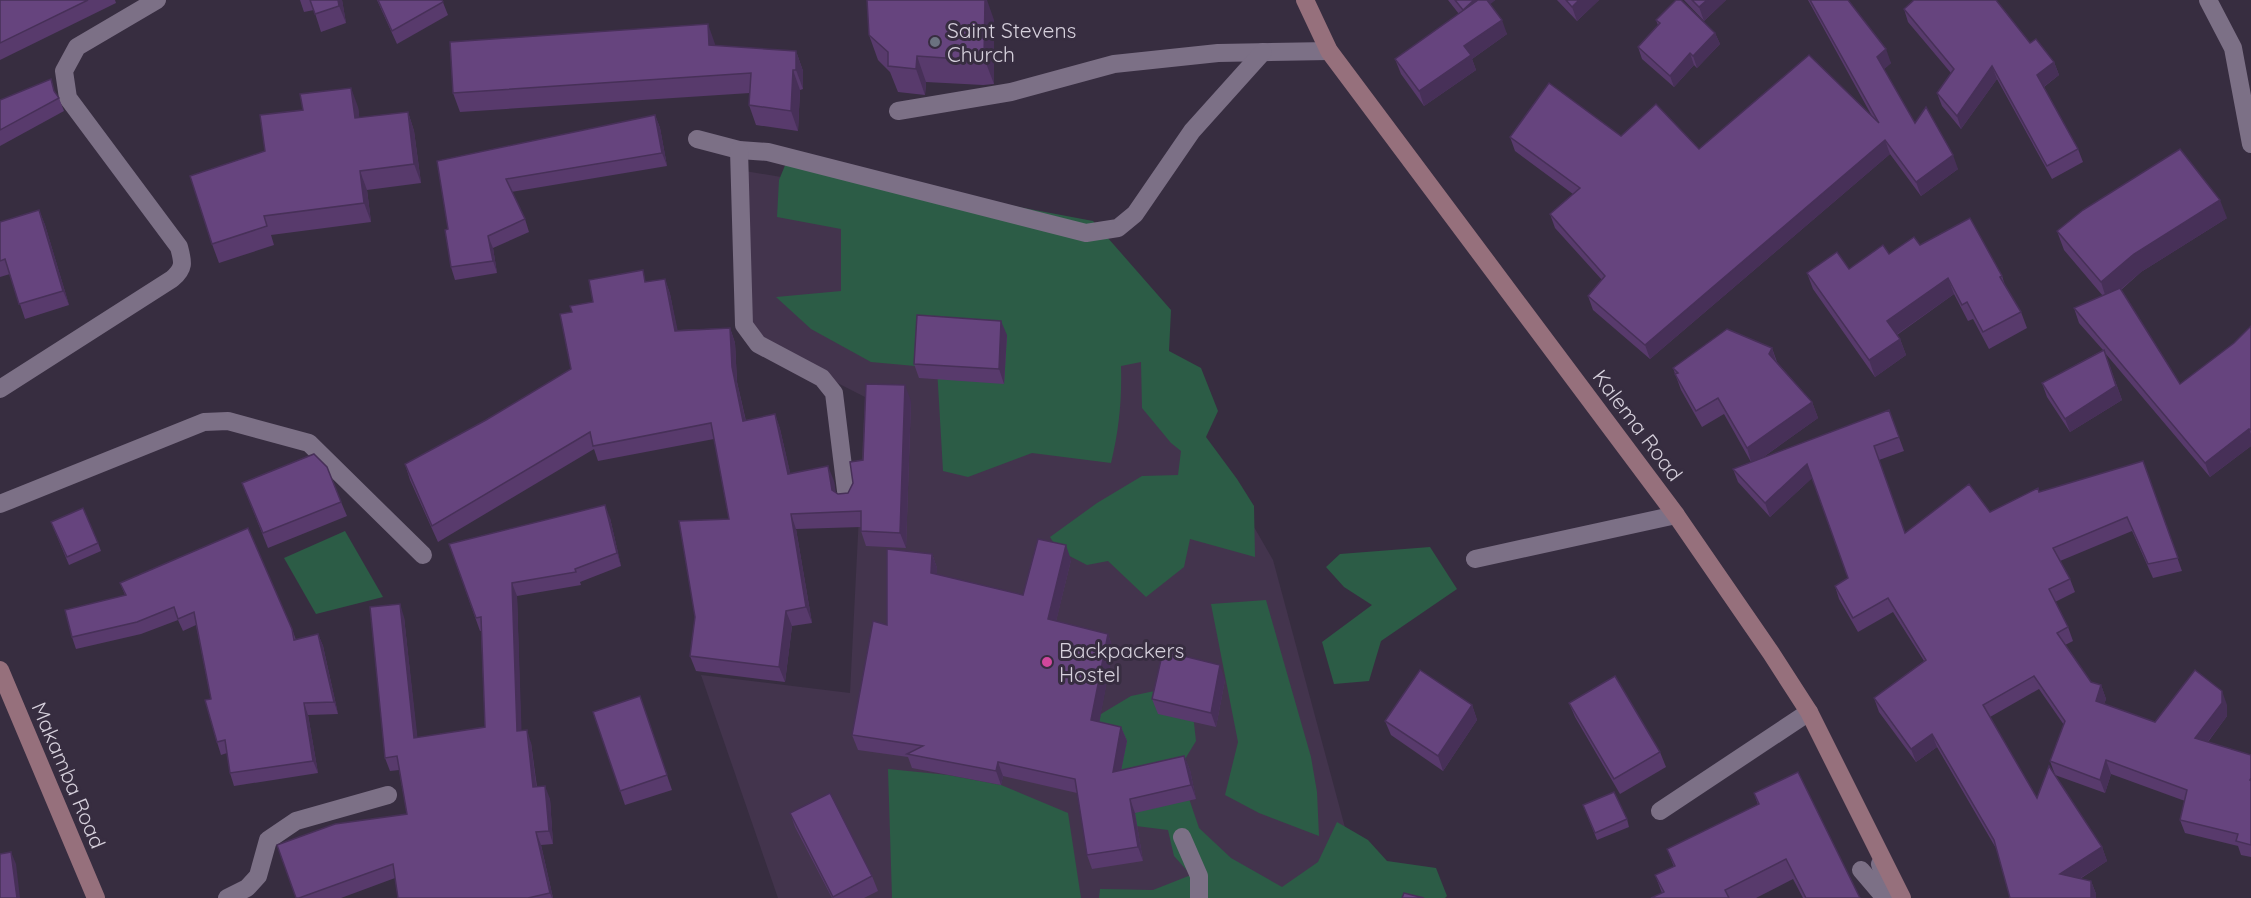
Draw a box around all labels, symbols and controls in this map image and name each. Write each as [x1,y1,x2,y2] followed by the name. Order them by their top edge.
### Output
[947,17,1076,67] place label: Saint Stevens Church
[928,35,942,49] marker: Saint Stevens Church
[1588,364,1688,486] street label: Kalema Road
[1059,637,1184,687] place label: Backpackers Hostel
[1040,655,1054,669] marker: Backpackers Hostel
[26,698,112,852] street label: Makamba Road

